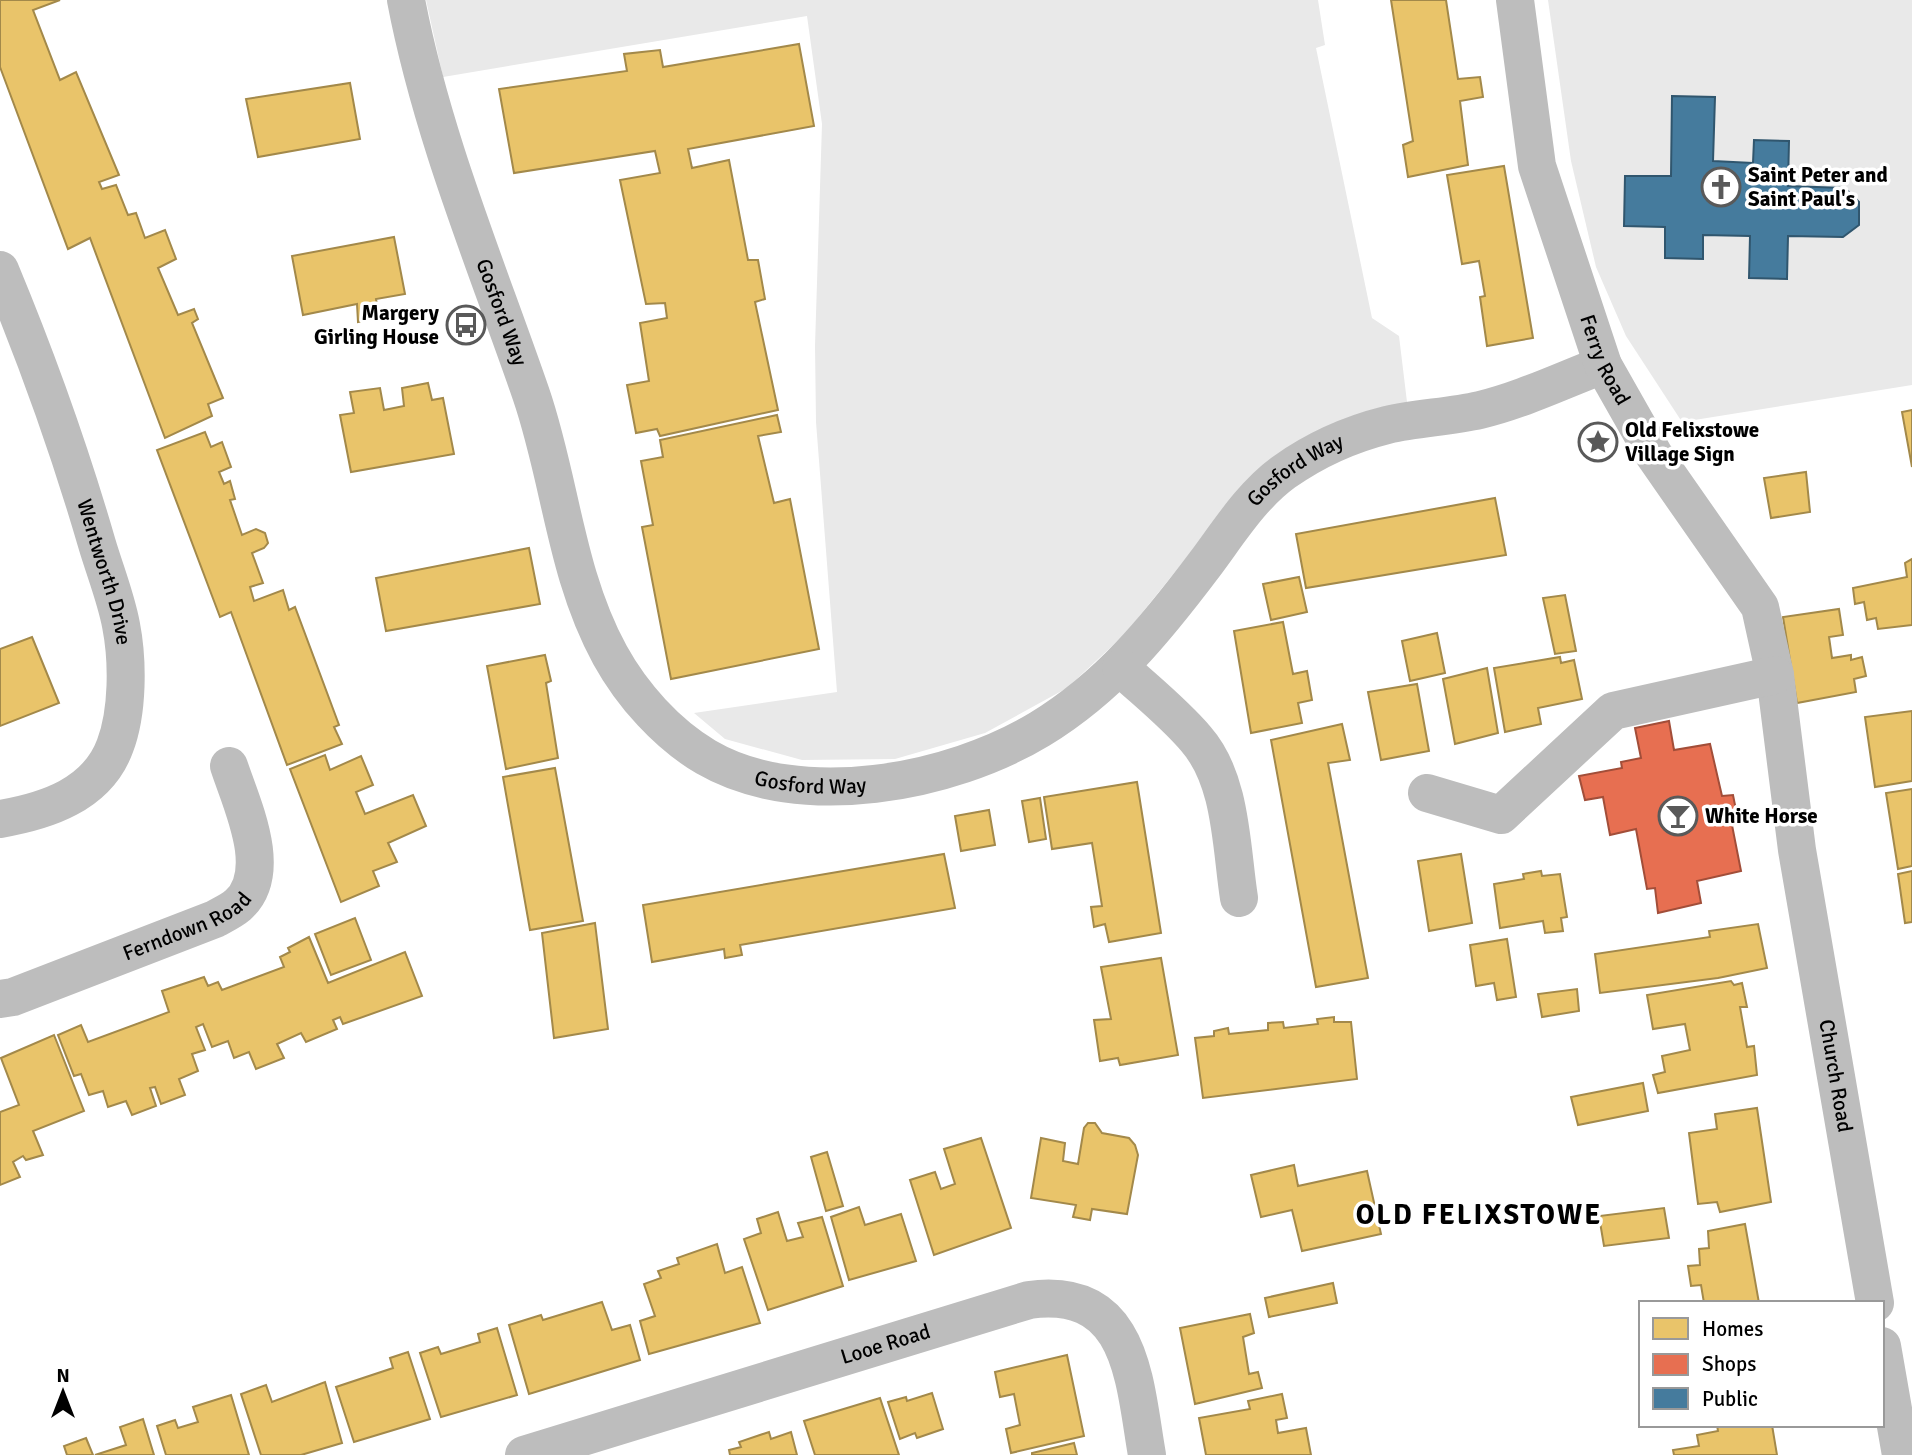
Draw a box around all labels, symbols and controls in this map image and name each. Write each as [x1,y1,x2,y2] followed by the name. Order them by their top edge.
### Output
[1748,162,1888,212] place label: Saint Peter and Saint Paul's
[1700,166,1742,208] church icon: Saint Peter and Saint Paul's
[470,255,533,370] street label: Gosford Way
[314,300,440,350] place label: Margery Girling House
[445,304,487,346] bus stop icon: Margery Girling House
[1574,311,1636,410] street label: Ferry Road
[1625,417,1759,467] place label: Old Felixstowe Village Sign
[1577,421,1619,463] place icon: Old Felixstowe Village Sign
[1241,428,1347,512] street label: Gosford Way
[71,496,137,647] street label: Wentworth Drive
[752,765,867,800] street label: Gosford Way
[1657,795,1699,837] bar icon: White Horse
[1705,803,1818,829] place label: White Horse
[119,887,257,966] street label: Ferndown Road
[1813,1017,1858,1134] street label: Church Road
[1356,1198,1602,1232] district label: OLD FELIXSTOWE
[1639,1301,1884,1427] legend
[1702,1316,1764,1342] text: Homes
[837,1318,933,1370] street label: Looe Road
[1702,1351,1756,1377] text: Shops
[28,1357,98,1427] north arrow
[56,1364,70,1388] text: N
[1702,1386,1758,1412] text: Public

